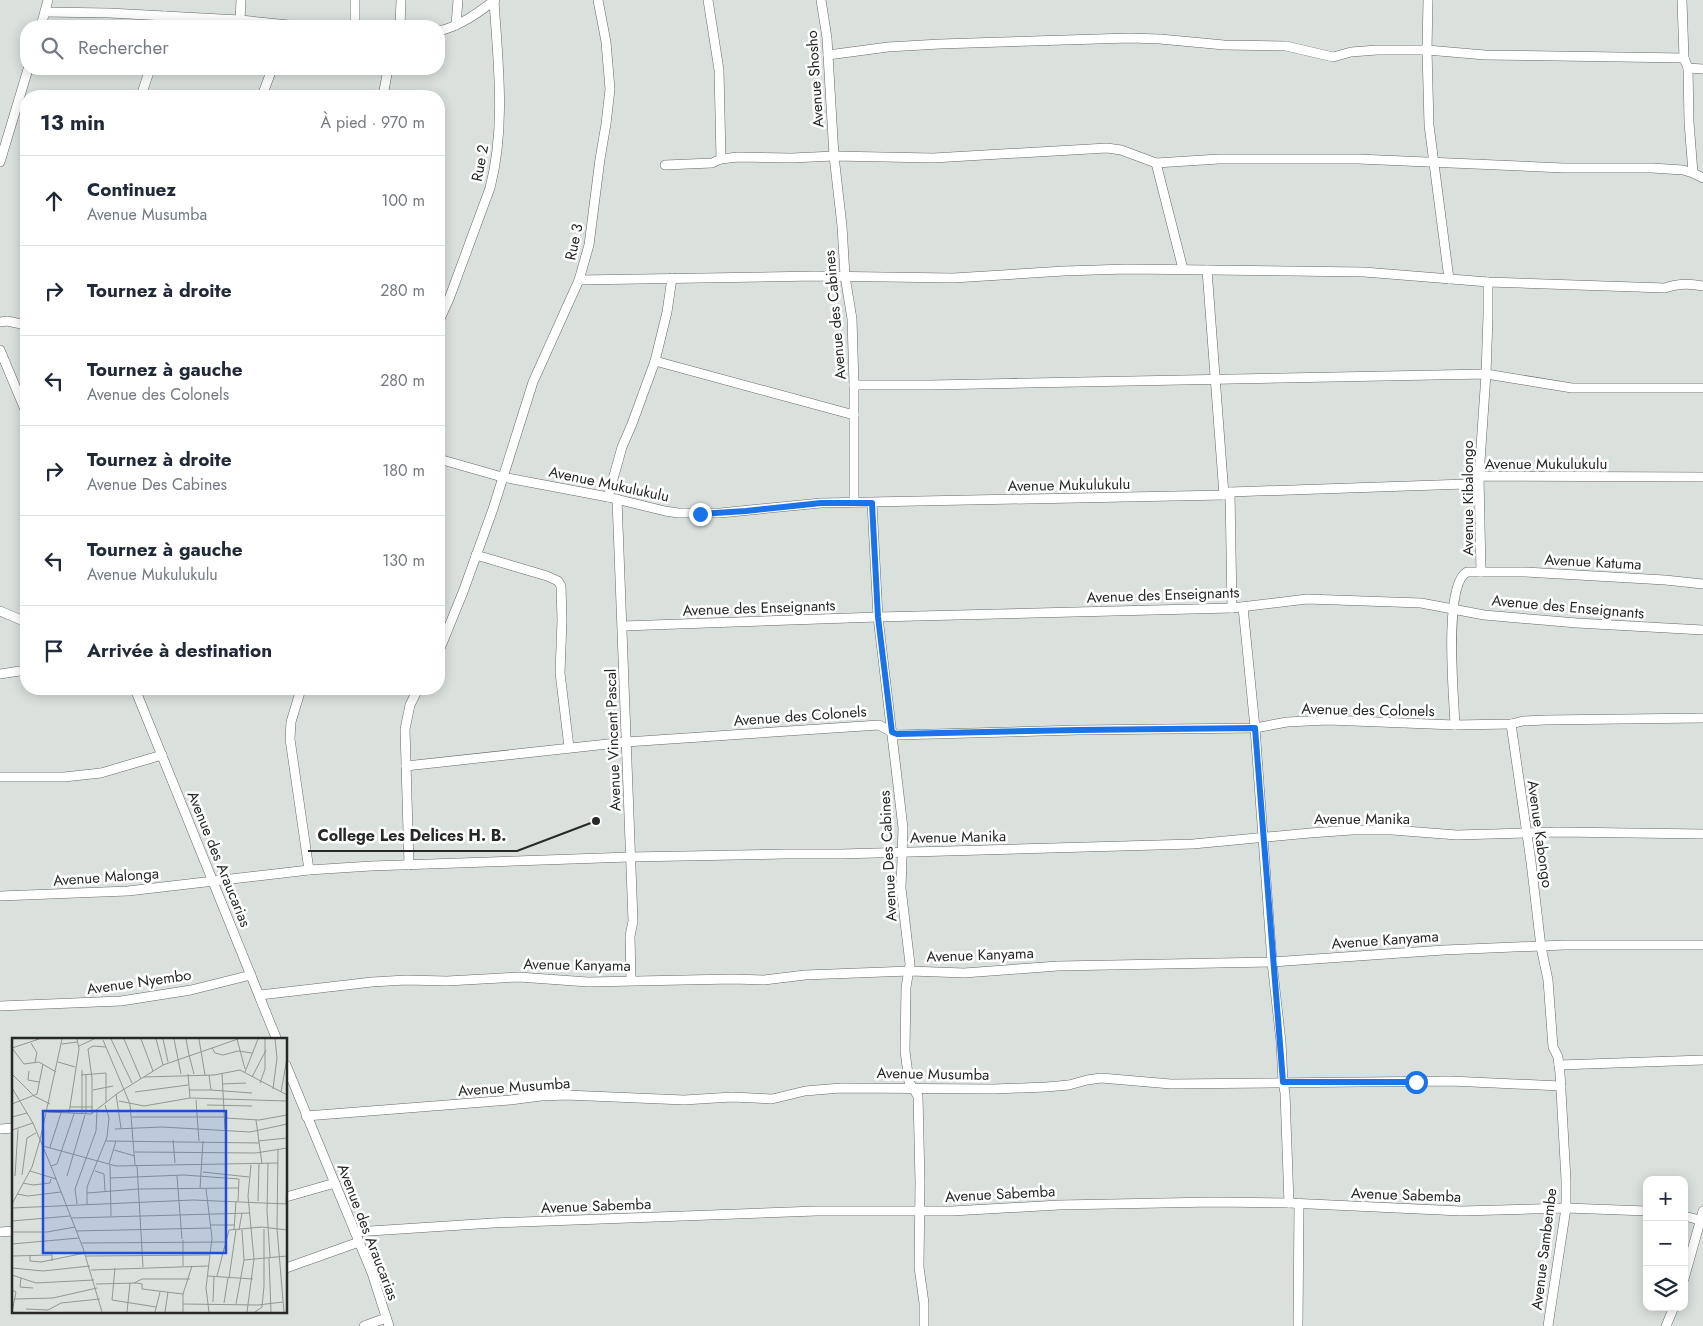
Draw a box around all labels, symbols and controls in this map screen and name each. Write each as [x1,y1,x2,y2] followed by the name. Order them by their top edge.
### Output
[20,20,445,75] search box
[801,30,829,128] street label: Avenue Shosho
[38,34,66,62] icon: search
[78,34,169,61] text: Rechercher
[40,108,105,138] text: 13 min
[321,111,425,134] text: À pied · 970 m
[466,143,494,183] street label: Rue 2
[87,176,176,203] text: Continuez
[40,187,68,215] icon: ahead
[381,189,425,212] text: 100 m
[87,203,207,226] text: Avenue Musumba
[559,222,589,262] street label: Rue 3
[818,249,852,381] street label: Avenue des Cabines
[40,277,68,305] icon: right
[87,277,232,304] text: Tournez à droite
[380,279,425,302] text: 280 m
[87,356,243,383] text: Tournez à gauche
[40,367,68,395] icon: left
[380,369,425,392] text: 280 m
[87,383,229,406] text: Avenue des Colonels
[1457,440,1479,556] street label: Avenue Kibalongo
[87,446,232,473] text: Tournez à droite
[1485,453,1607,475] street label: Avenue Mukulukulu
[40,457,68,485] icon: right
[382,459,425,482] text: 180 m
[547,460,671,508] street label: Avenue Mukulukulu
[87,473,227,496] text: Avenue Des Cabines
[1008,473,1130,497] street label: Avenue Mukulukulu
[689,503,712,526] route end
[87,536,243,563] text: Tournez à gauche
[40,547,68,575] icon: left
[1544,548,1642,576] street label: Avenue Katuma
[382,549,425,572] text: 130 m
[87,563,218,586] text: Avenue Mukulukulu
[1086,581,1240,609] street label: Avenue des Enseignants
[1491,589,1645,625] street label: Avenue des Enseignants
[682,594,836,622] street label: Avenue des Enseignants
[40,637,68,665] icon: arrive
[87,637,272,664] text: Arrivée à destination
[600,668,626,812] street label: Avenue Vincent Pascal
[1301,698,1435,722] street label: Avenue des Colonels
[733,700,867,732] street label: Avenue des Colonels
[1522,779,1558,889] street label: Avenue Kabongo
[182,788,256,930] street label: Avenue des Araucarias
[874,790,902,922] street label: Avenue Des Cabines
[1314,808,1410,830] street label: Avenue Manika
[308,820,517,851] callout: College Les Delices H. B.
[318,824,506,847] text: College Les Delices H. B.
[910,825,1006,849] street label: Avenue Manika
[52,862,160,892] street label: Avenue Malonga
[1331,925,1439,955] street label: Avenue Kanyama
[926,942,1034,968] street label: Avenue Kanyama
[523,953,631,977] street label: Avenue Kanyama
[85,964,193,1000] street label: Avenue Nyembo
[12,1038,288,1314] inset map
[876,1062,990,1086] street label: Avenue Musumba
[1405,1071,1428,1094] route start
[457,1072,571,1102] street label: Avenue Musumba
[332,1160,404,1304] street label: Avenue des Araucarias
[1643,1176,1688,1311] map controls
[1643,1176,1688,1221] button: +
[944,1180,1056,1208] street label: Avenue Sabemba
[1350,1182,1462,1208] street label: Avenue Sabemba
[1526,1187,1562,1311] street label: Avenue Sambembe
[540,1193,652,1219] street label: Avenue Sabemba
[1643,1221,1688,1266] button: −
[1643,1266,1688,1311] button: layers

